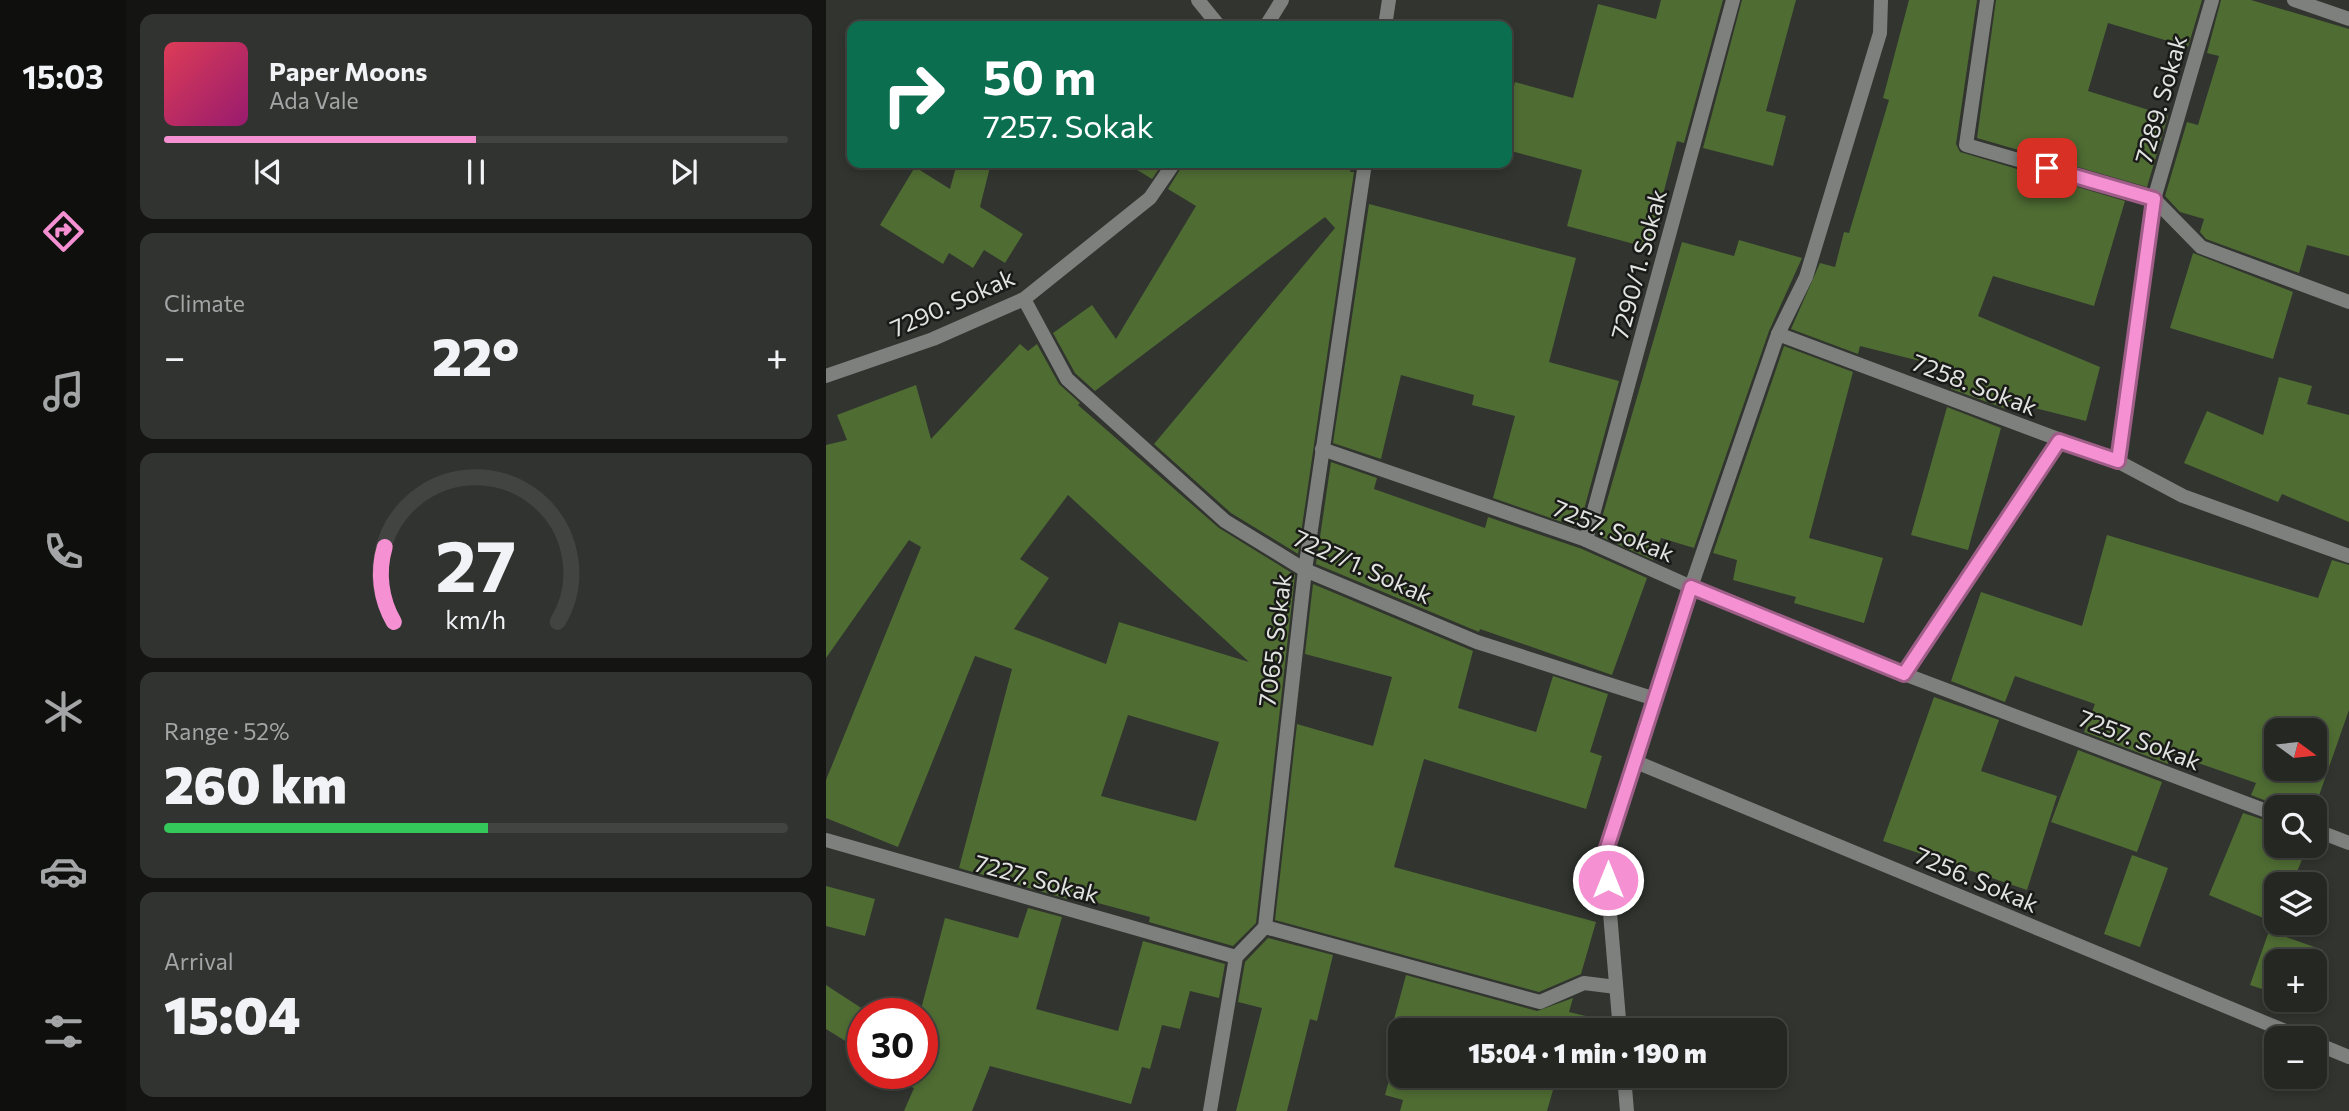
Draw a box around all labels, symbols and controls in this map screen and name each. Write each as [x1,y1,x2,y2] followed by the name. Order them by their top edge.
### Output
[2128,32,2192,166] street label: 7289. Sokak
[983,45,1096,105] text: 50 m
[868,49,959,140] icon: right
[269,55,427,86] text: Paper Moons
[22,56,104,96] text: 15:03
[269,86,359,114] text: Ada Vale
[983,105,1154,145] text: 7257. Sokak
[2017,138,2077,198] pin
[2028,149,2066,187] icon: arrive
[249,153,287,191] icon: previous
[457,153,495,191] icon: pause
[665,153,703,191] icon: next
[1604,186,1672,342] street label: 7290/1. Sokak
[39,207,88,256] icon: directions
[885,262,1019,342] street label: 7290. Sokak
[164,289,245,317] text: Climate
[432,323,519,387] text: 22°
[164,332,186,379] text: −
[766,332,788,379] text: +
[1909,347,2041,421] street label: 7258. Sokak
[39,367,88,416] icon: music
[1549,493,1679,567] street label: 7257. Sokak
[436,518,516,607] text: 27
[1289,523,1437,609] street label: 7227/1. Sokak
[39,527,88,576] icon: phone
[1251,572,1297,708] street label: 7065. Sokak
[446,603,506,633] text: km/h
[39,687,88,736] icon: climate
[2075,703,2205,775] street label: 7257. Sokak
[164,717,289,745] text: Range · 52%
[2264,718,2328,780] north arrow
[2264,718,2327,1089] map controls
[164,751,347,815] text: 260 km
[2264,795,2327,858] button: search
[1911,840,2043,918] street label: 7256. Sokak
[1571,843,1645,917] position arrow
[39,847,88,896] icon: car
[972,847,1102,909] street label: 7227. Sokak
[2264,872,2327,935] button: layers
[164,947,234,975] text: Arrival
[2264,949,2327,1012] button: +
[164,981,301,1045] text: 15:04
[847,998,938,1089] speed limit sign: 30
[39,1007,88,1056] icon: filters
[2264,1026,2327,1089] button: −
[1468,1037,1707,1068] text: 15:04 · 1 min · 190 m

